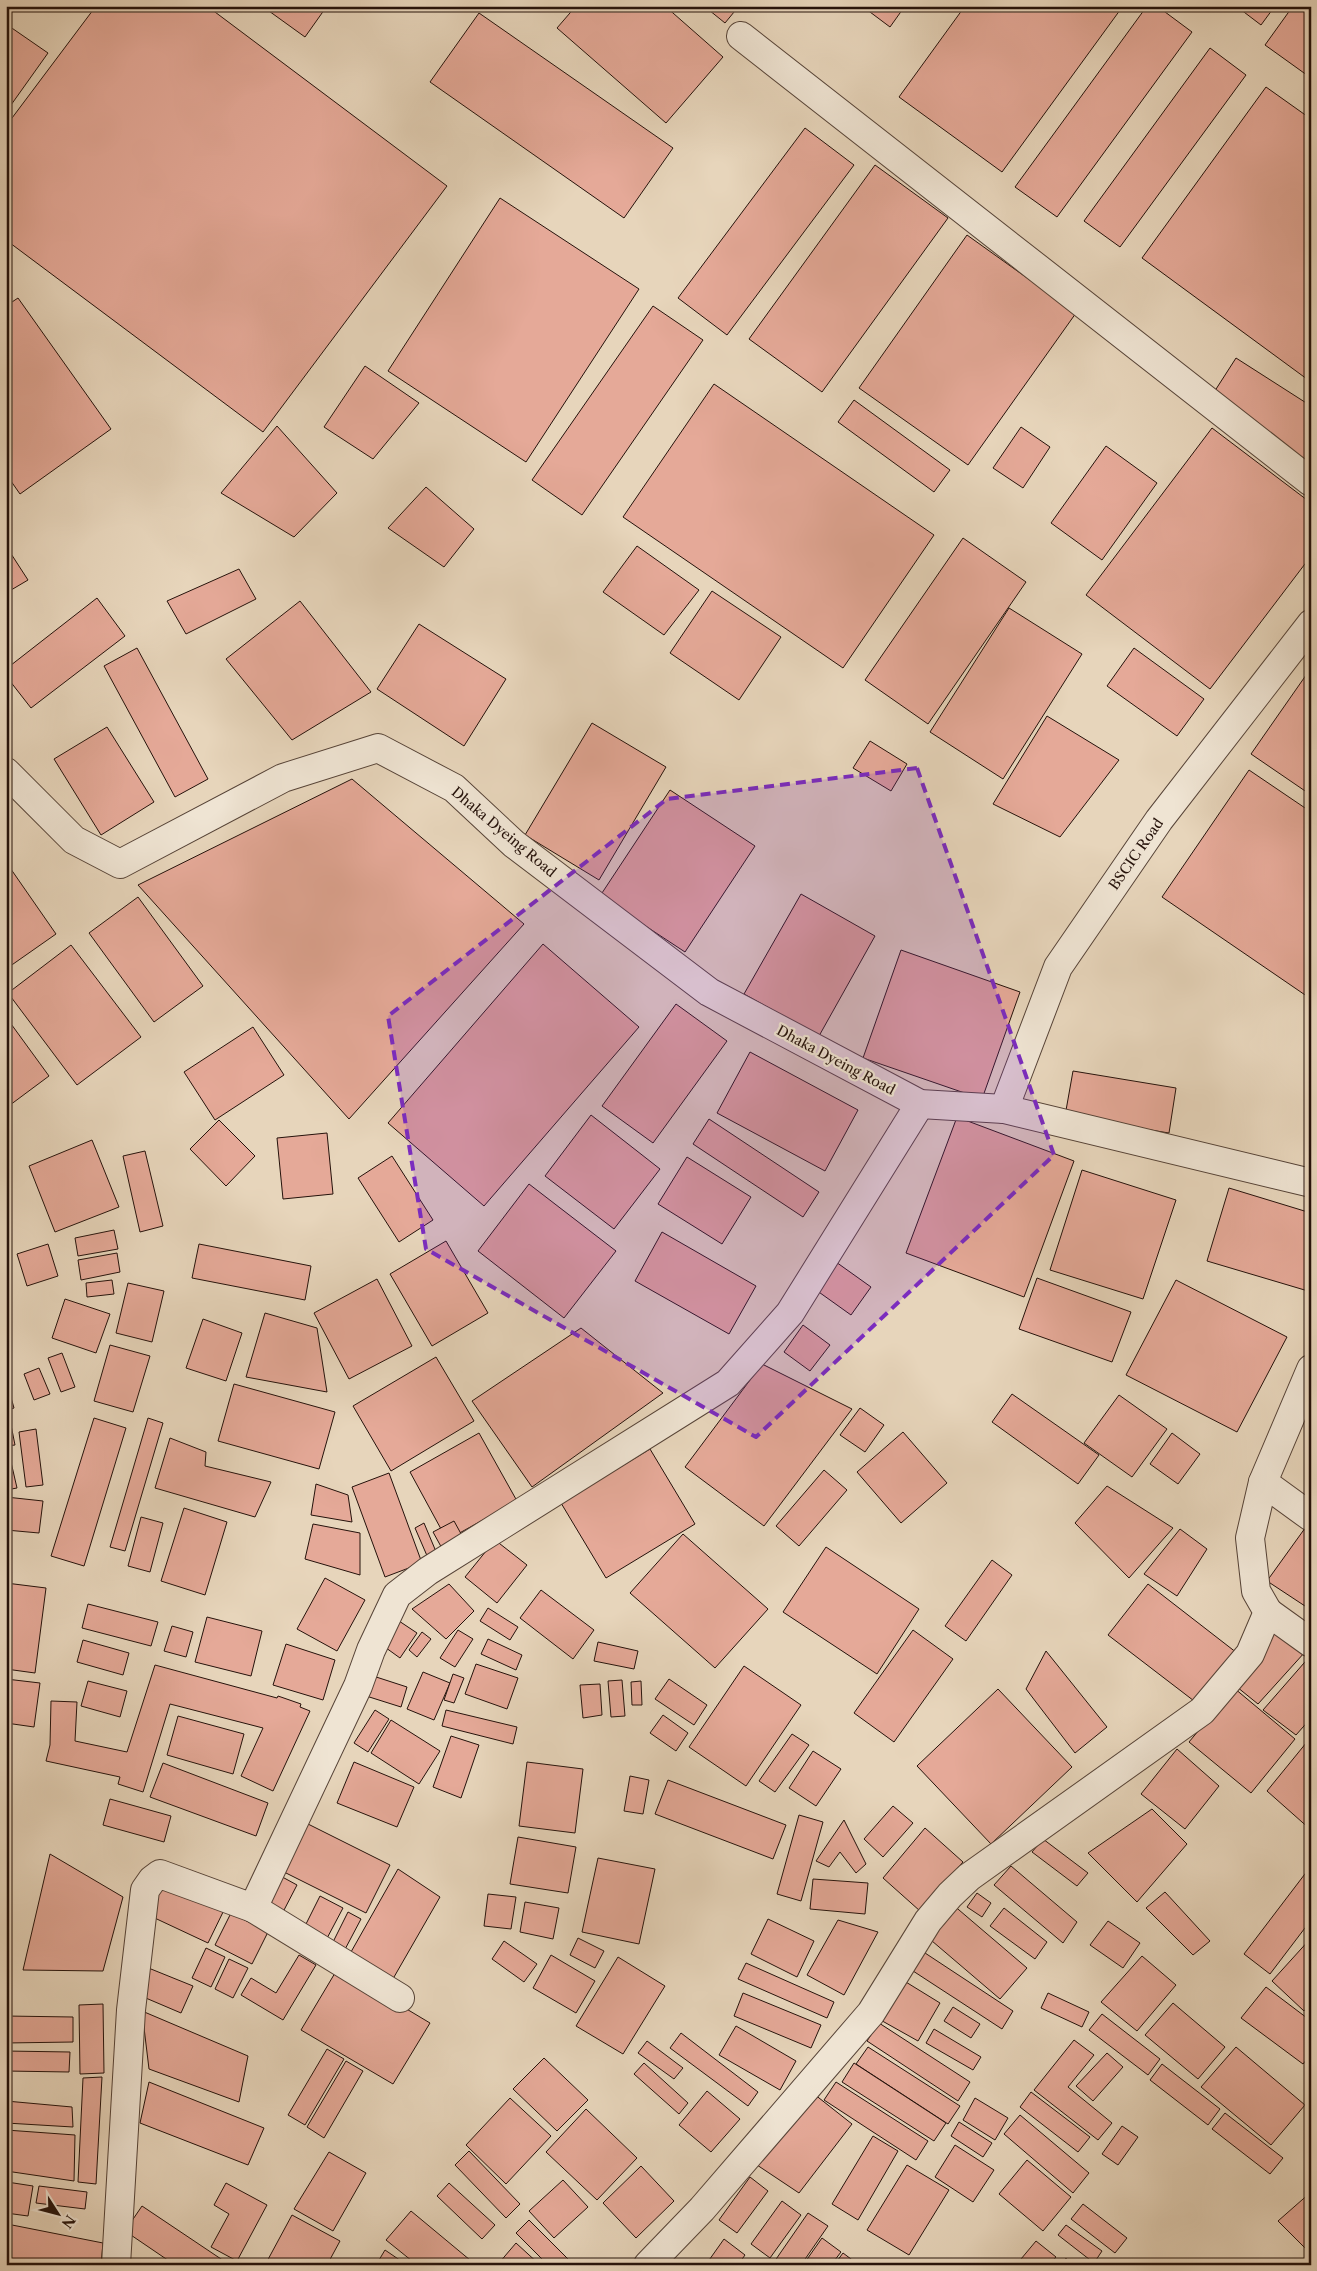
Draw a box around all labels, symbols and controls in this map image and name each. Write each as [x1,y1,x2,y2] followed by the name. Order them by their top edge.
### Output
[448,783,561,881] street label: Dhaka Dyeing Road
[1105,814,1168,893] street label: BSCIC Road
[774,1021,899,1099] street label: Dhaka Dyeing Road
[32,2188,82,2238] north arrow
[58,2211,79,2232] text: N

